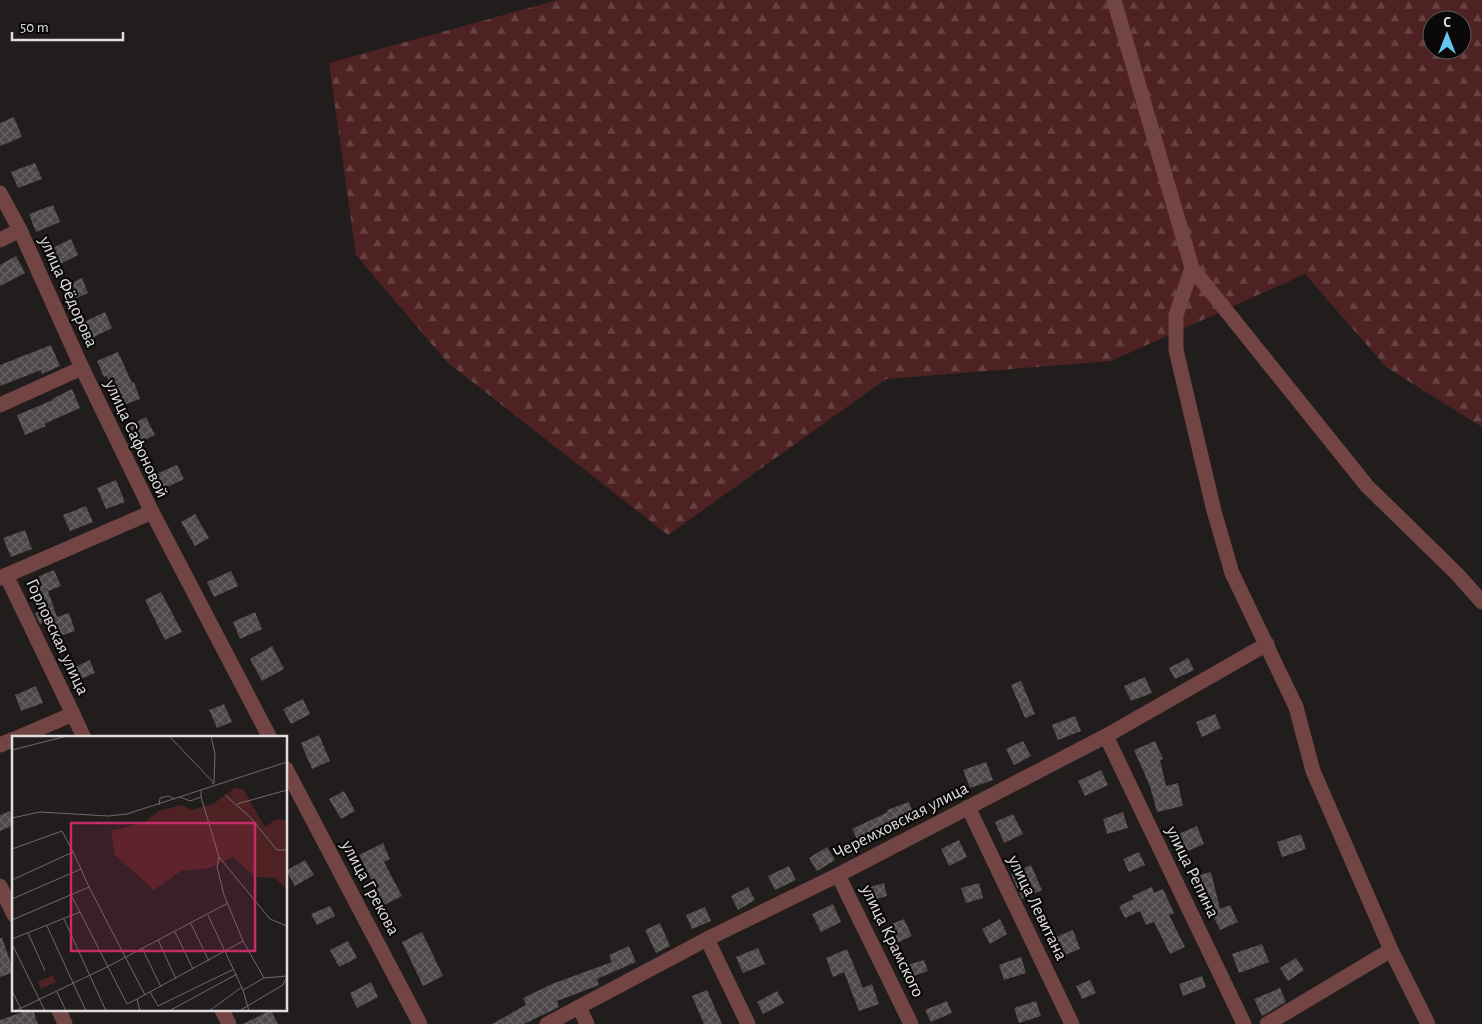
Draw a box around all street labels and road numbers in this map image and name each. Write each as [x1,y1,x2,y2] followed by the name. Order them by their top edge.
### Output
[35,233,101,350] street label: улица Фёдорова
[100,376,171,501] street label: улица Сафоновой
[22,576,92,698] street label: Горловская улица
[831,779,971,863] street label: Черемховская улица
[1162,822,1222,921] street label: улица Репина
[337,837,402,938] street label: улица Грекова
[1003,852,1070,963] street label: улица Левитана
[857,881,927,1000] street label: улица Крамского

